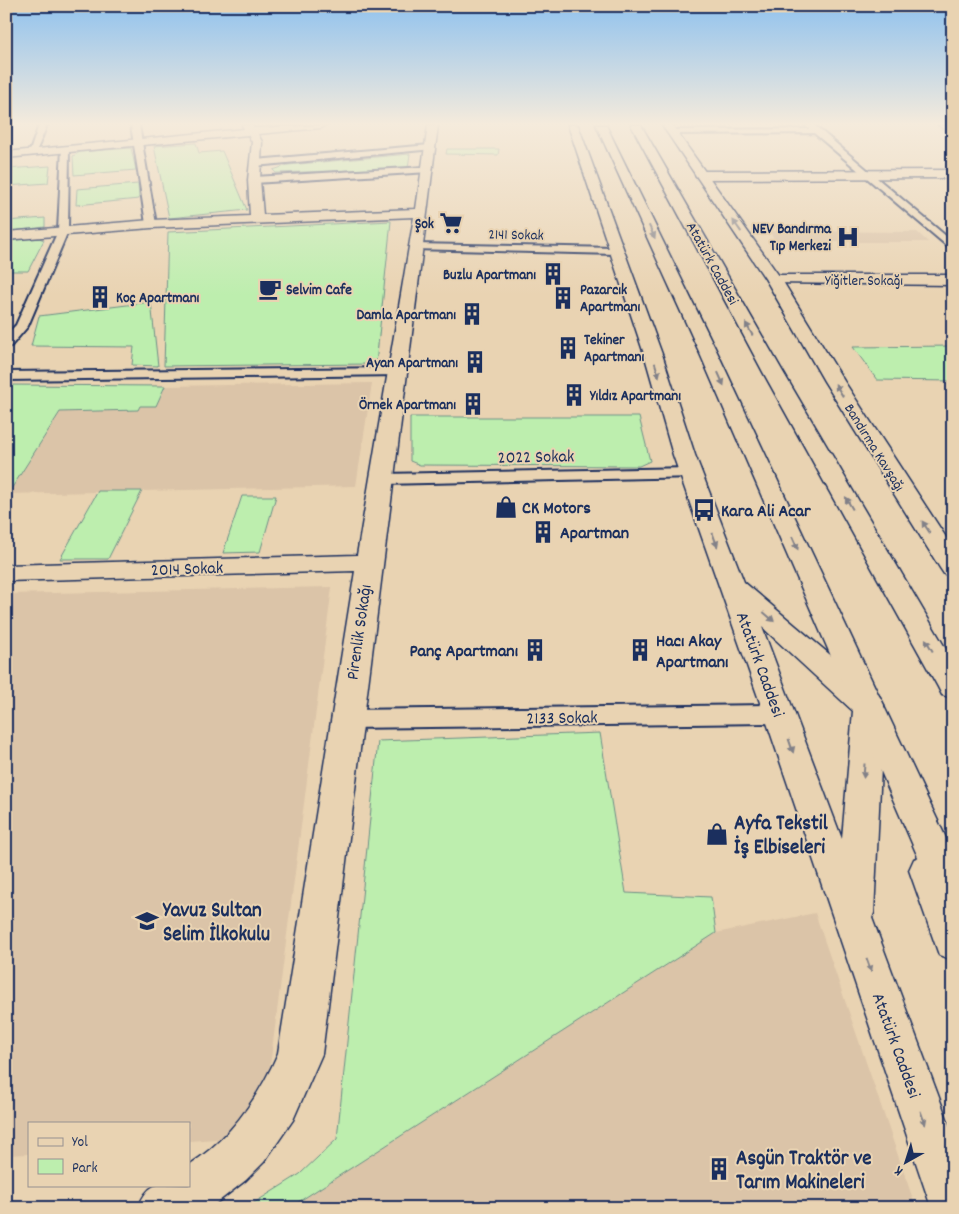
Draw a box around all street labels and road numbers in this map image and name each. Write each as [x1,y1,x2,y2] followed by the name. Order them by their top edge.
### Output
[679,218,743,310] street label: Atatürk Caddesi
[488,225,544,247] street label: 2141 Sokak
[825,271,903,293] street label: Yiğitler Sokağı
[837,400,909,497] street label: Bandırma Kavşağı
[497,445,575,472] street label: 2022 Sokak
[150,557,224,584] street label: 2014 Sokak
[341,583,380,682] street label: Pirenlik Sokağı
[728,609,789,721] street label: Atatürk Caddesi
[526,706,598,733] street label: 2133 Sokak
[864,990,925,1102] street label: Atatürk Caddesi

